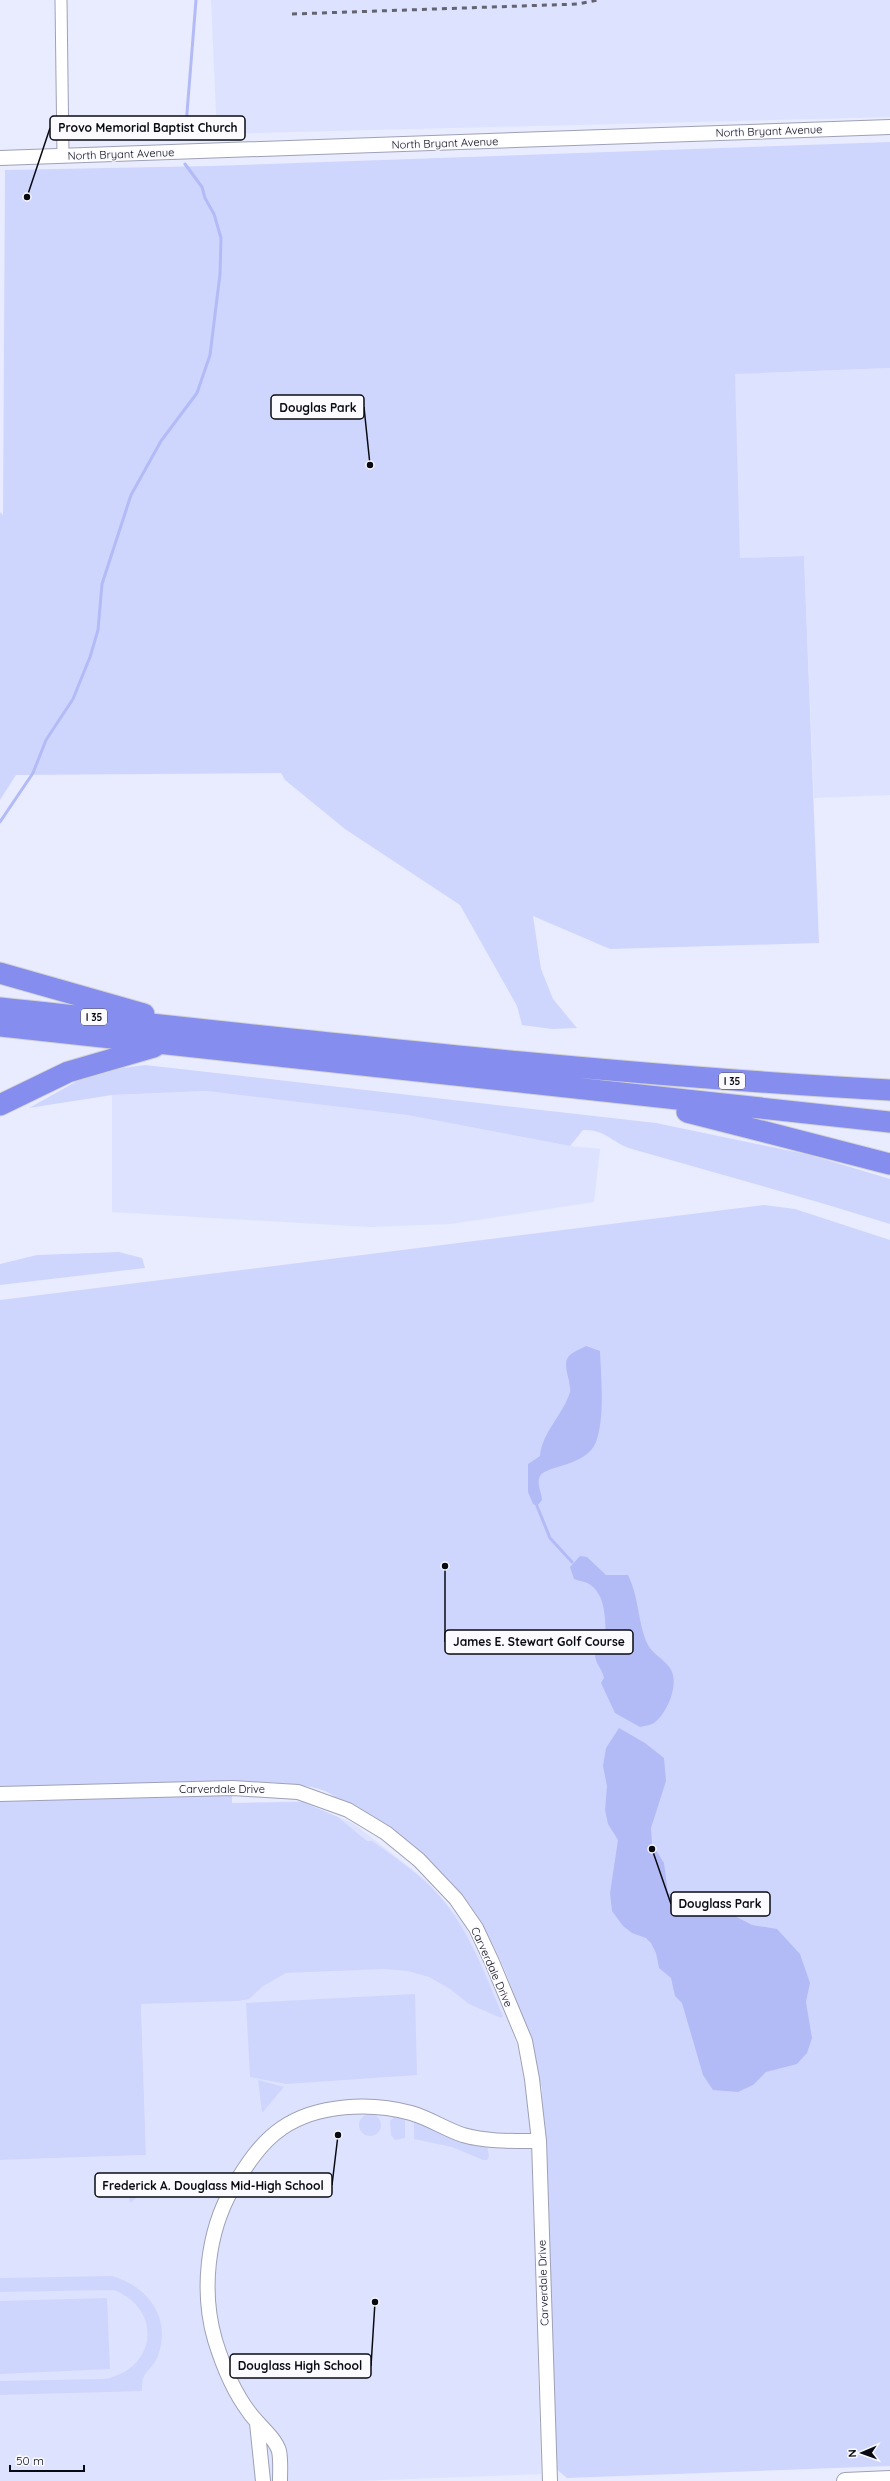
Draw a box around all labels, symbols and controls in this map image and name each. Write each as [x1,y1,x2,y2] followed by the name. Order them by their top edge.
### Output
[50,116,245,140] callout: Provo Memorial Baptist Church
[58,120,238,135] text: Provo Memorial Baptist Church
[715,122,823,140] street label: North Bryant Avenue
[391,134,499,152] street label: North Bryant Avenue
[67,145,175,163] street label: North Bryant Avenue
[271,395,364,419] callout: Douglas Park
[279,400,357,415] text: Douglas Park
[81,1009,107,1025] road number: I 35
[719,1073,745,1089] road number: I 35
[445,1630,633,1654] callout: James E. Stewart Golf Course
[453,1634,625,1649] text: James E. Stewart Golf Course
[179,1782,265,1796] street label: Carverdale Drive
[671,1892,770,1916] callout: Douglass Park
[678,1896,762,1911] text: Douglass Park
[468,1925,516,2009] street label: Carverdale Drive
[95,2173,332,2197] callout: Frederick A. Douglass Mid-High School
[102,2178,324,2193] text: Frederick A. Douglass Mid-High School
[535,2240,551,2326] street label: Carverdale Drive
[230,2354,371,2378] callout: Douglass High School
[238,2358,362,2373] text: Douglass High School
[842,2433,882,2473] north arrow
[10,2447,84,2473] scale bar
[845,2449,859,2458] text: N
[16,2453,44,2468] text: 50 m

